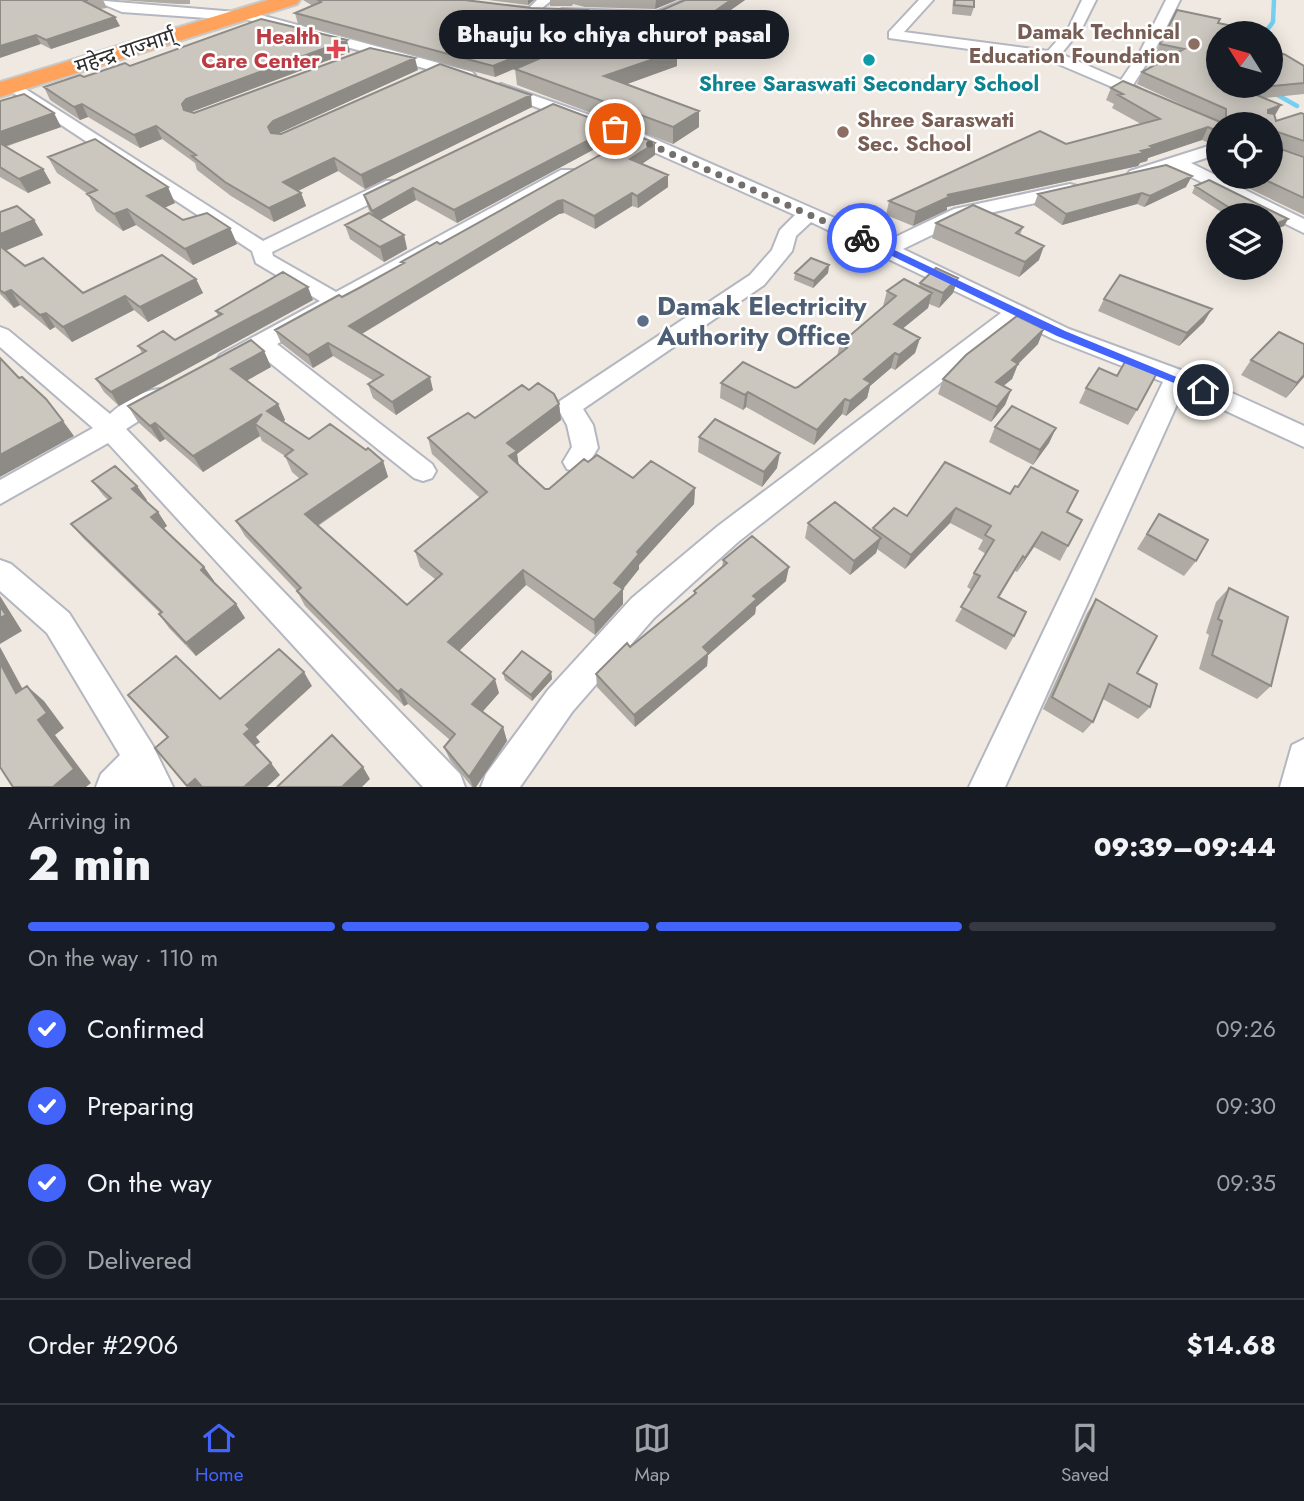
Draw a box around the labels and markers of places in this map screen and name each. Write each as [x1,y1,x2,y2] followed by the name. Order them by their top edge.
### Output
[440,10,790,59] callout: Bhauju ko chiya churot pasal
[969,17,1180,71] place label: Damak Technical Education Foundation
[201,22,320,76] place label: Health Care Center
[1186,36,1202,52] marker: Damak Technical Education Foundation
[326,39,346,59] marker: Health Care Center
[861,52,877,68] marker: Shree Saraswati Secondary School
[699,69,1039,99] place label: Shree Saraswati Secondary School
[585,99,645,159] pin
[857,105,1014,159] place label: Shree Saraswati Sec. School
[835,124,851,140] marker: Shree Saraswati Sec. School
[656,287,867,355] place label: Damak Electricity Authority Office
[635,313,651,329] marker: Damak Electricity Authority Office
[1173,360,1233,420] pin

